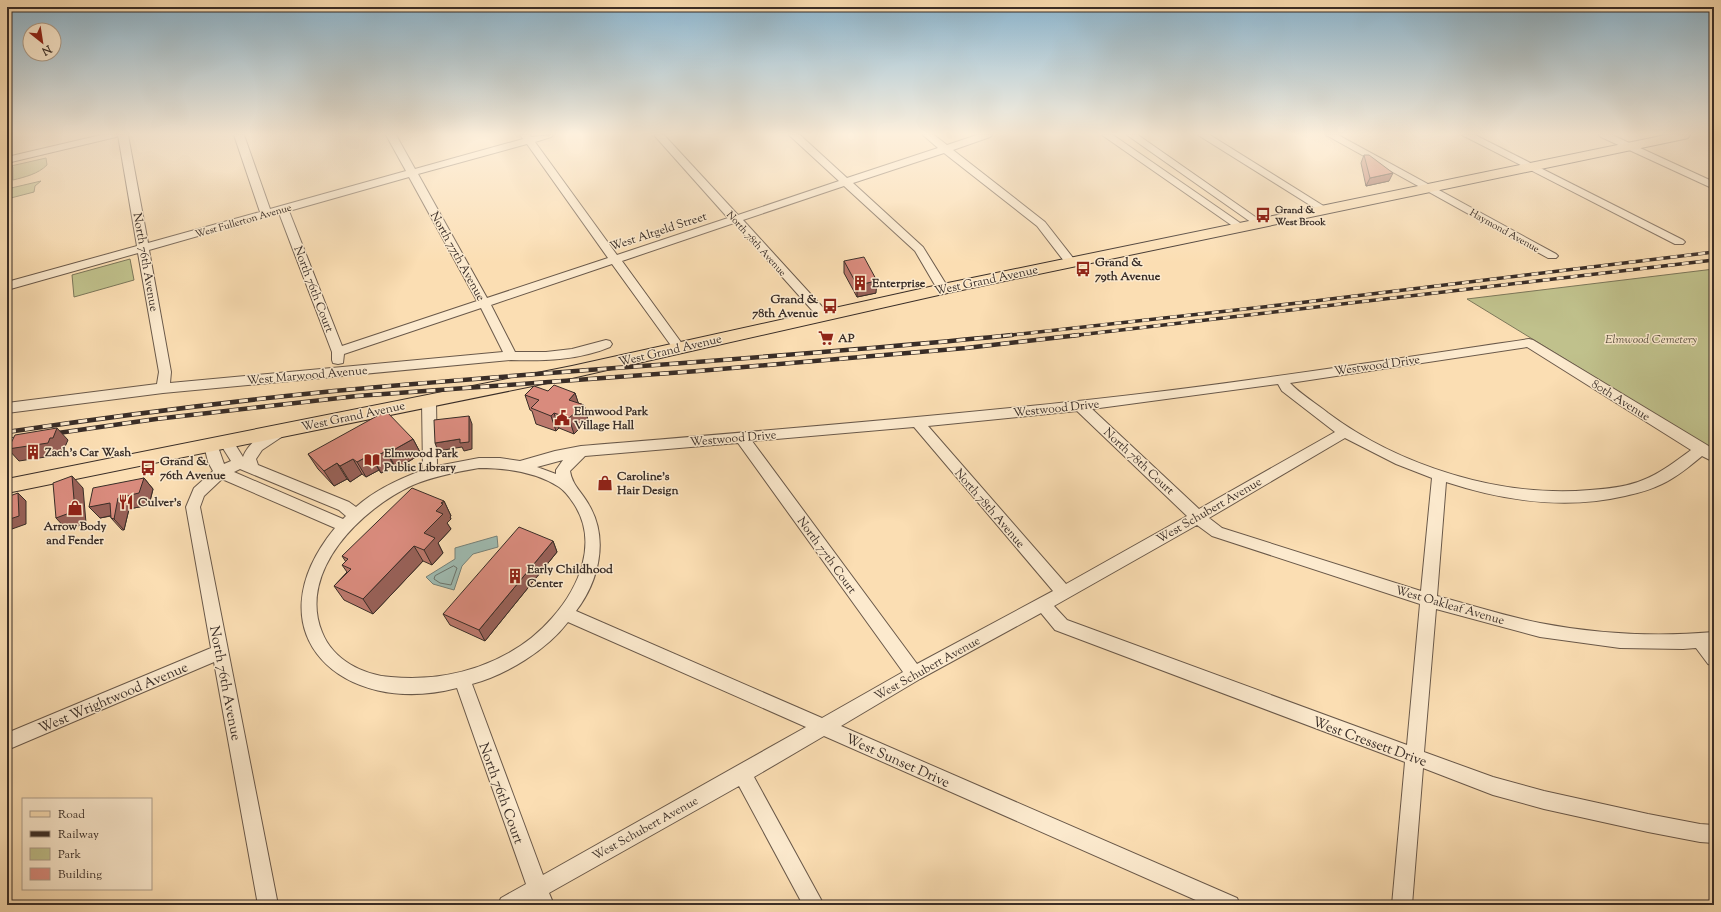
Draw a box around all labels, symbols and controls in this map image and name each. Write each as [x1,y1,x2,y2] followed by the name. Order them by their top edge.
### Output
[22,22,62,62] north arrow
[39,40,55,59] text: N
[193,200,294,242] street label: West Fullerton Avenue
[1274,203,1326,230] place label: Grand & West Brook
[1254,206,1272,224] bus stop icon: Grand & West Brook
[1467,206,1542,257] street label: Haymond Avenue
[425,208,489,305] street label: North 77th Avenue
[607,208,709,256] street label: West Altgeld Street
[722,208,790,280] street label: North 78th Avenue
[127,211,163,313] street label: North 76th Avenue
[288,244,338,335] street label: North 76th Court
[1095,254,1161,286] place label: Grand & 79th Avenue
[1074,260,1092,278] bus stop icon: Grand & 79th Avenue
[933,261,1040,301] street label: West Grand Avenue
[851,274,869,292] building icon: Enterprise
[871,275,926,293] place label: Enterprise
[752,291,819,323] place label: Grand & 78th Avenue
[821,297,839,315] bus stop icon: Grand & 78th Avenue
[817,329,835,347] supermarket icon: AP
[617,330,724,372] street label: West Grand Avenue
[837,330,855,348] place label: AP
[1605,331,1697,349] park label: Elmwood Cemetery
[1333,351,1422,381] street label: Westwood Drive
[246,362,369,390] street label: West Marwood Avenue
[1588,376,1654,426] street label: 80th Avenue
[1012,395,1100,422] street label: Westwood Drive
[300,397,407,437] street label: West Grand Avenue
[573,403,649,435] place label: Elmwood Park Village Hall
[553,409,571,427] public building icon: Elmwood Park Village Hall
[1099,424,1178,499] street label: North 78th Court
[689,426,777,452] street label: Westwood Drive
[24,443,42,461] building icon: Zach's Car Wash
[44,444,132,462] place label: Zach's Car Wash
[383,445,459,477] place label: Elmwood Park Public Library
[363,451,381,469] library icon: Elmwood Park Public Library
[160,453,226,485] place label: Grand & 76th Avenue
[139,459,157,477] bus stop icon: Grand & 76th Avenue
[950,465,1029,553] street label: North 78th Avenue
[616,468,679,500] place label: Caroline's Hair Design
[1154,473,1266,548] street label: West Schubert Avenue
[596,474,614,492] shop icon: Caroline's Hair Design
[117,493,135,511] restaurant icon: Culver's
[138,494,181,512] place label: Culver's
[66,499,84,517] shop icon: Arrow Body and Fender
[792,513,860,598] street label: North 77th Court
[42,518,107,550] place label: Arrow Body and Fender
[526,561,613,593] place label: Early Childhood Center
[506,567,524,585] building icon: Early Childhood Center
[1393,582,1507,630] street label: West Oakleaf Avenue
[203,624,245,742] street label: North 76th Avenue
[871,632,984,706] street label: West Schubert Avenue
[36,658,192,739] street label: West Wrightwood Avenue
[1309,713,1429,773] street label: West Cressett Drive
[842,730,952,794] street label: West Sunset Drive
[473,740,528,847] street label: North 76th Court
[589,792,702,866] street label: West Schubert Avenue
[22,798,152,890] legend
[58,806,85,824] text: Road
[58,826,99,844] text: Railway
[58,846,81,864] text: Park
[58,866,102,884] text: Building

